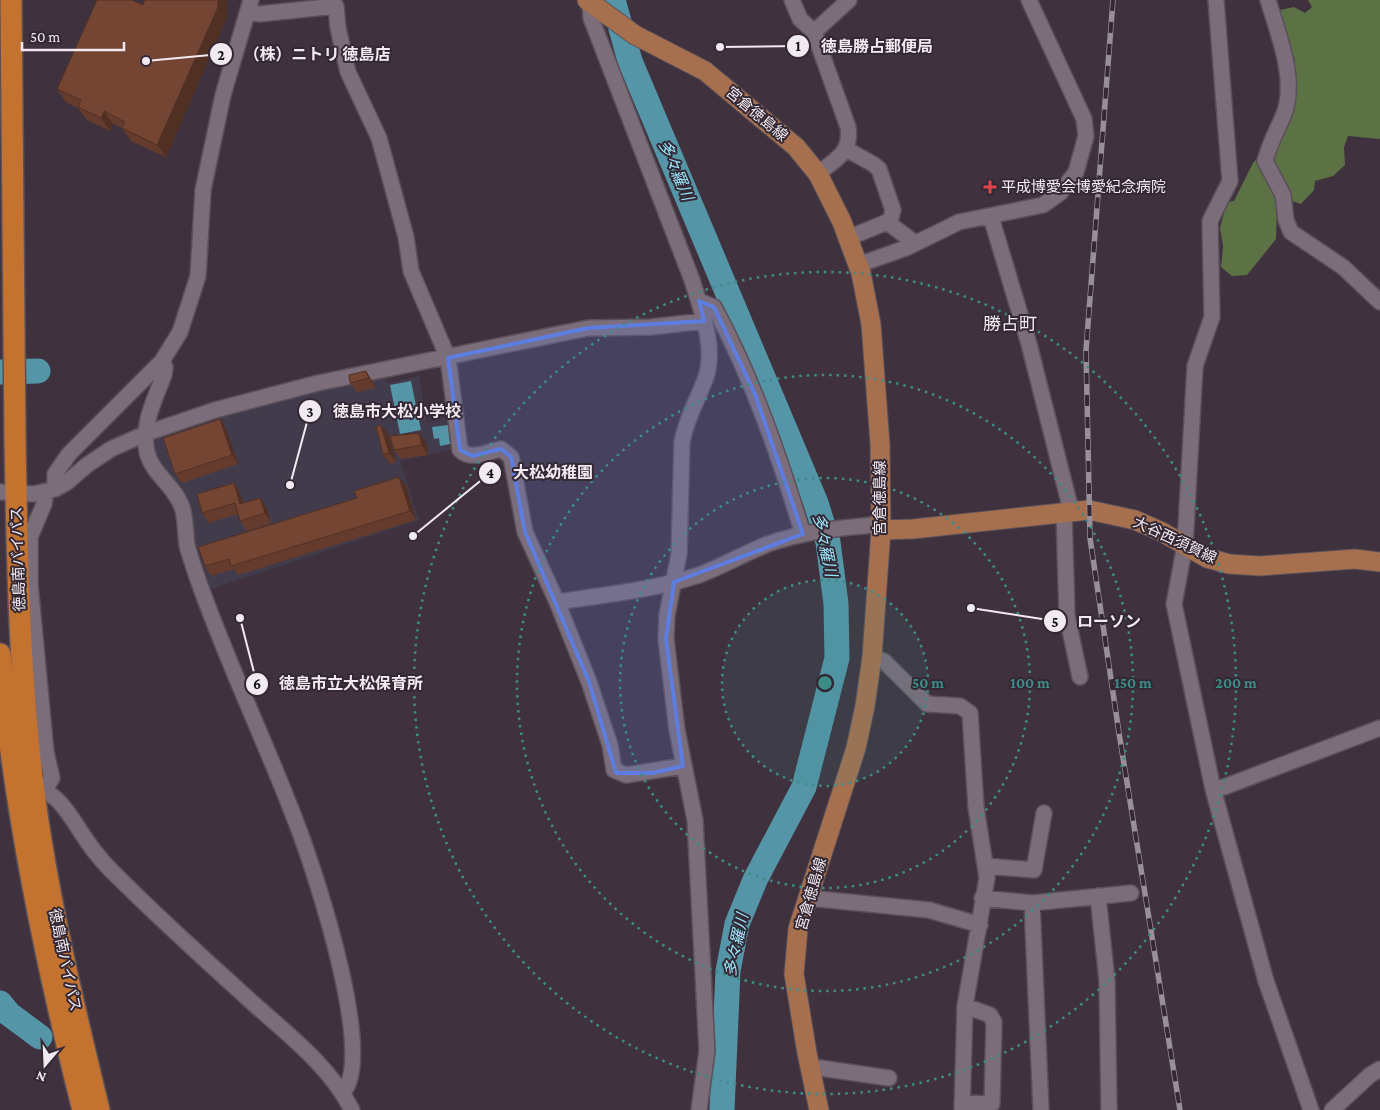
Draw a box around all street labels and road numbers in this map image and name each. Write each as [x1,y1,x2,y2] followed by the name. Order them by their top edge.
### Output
[723,84,791,144] street label: 宮倉徳島線
[872,460,888,536] street label: 宮倉徳島線
[8,506,28,612] street label: 徳島南バイパス
[1131,514,1219,566] street label: 大谷西須賀線
[793,856,829,932] street label: 宮倉徳島線
[46,907,84,1013] street label: 徳島南バイパス

